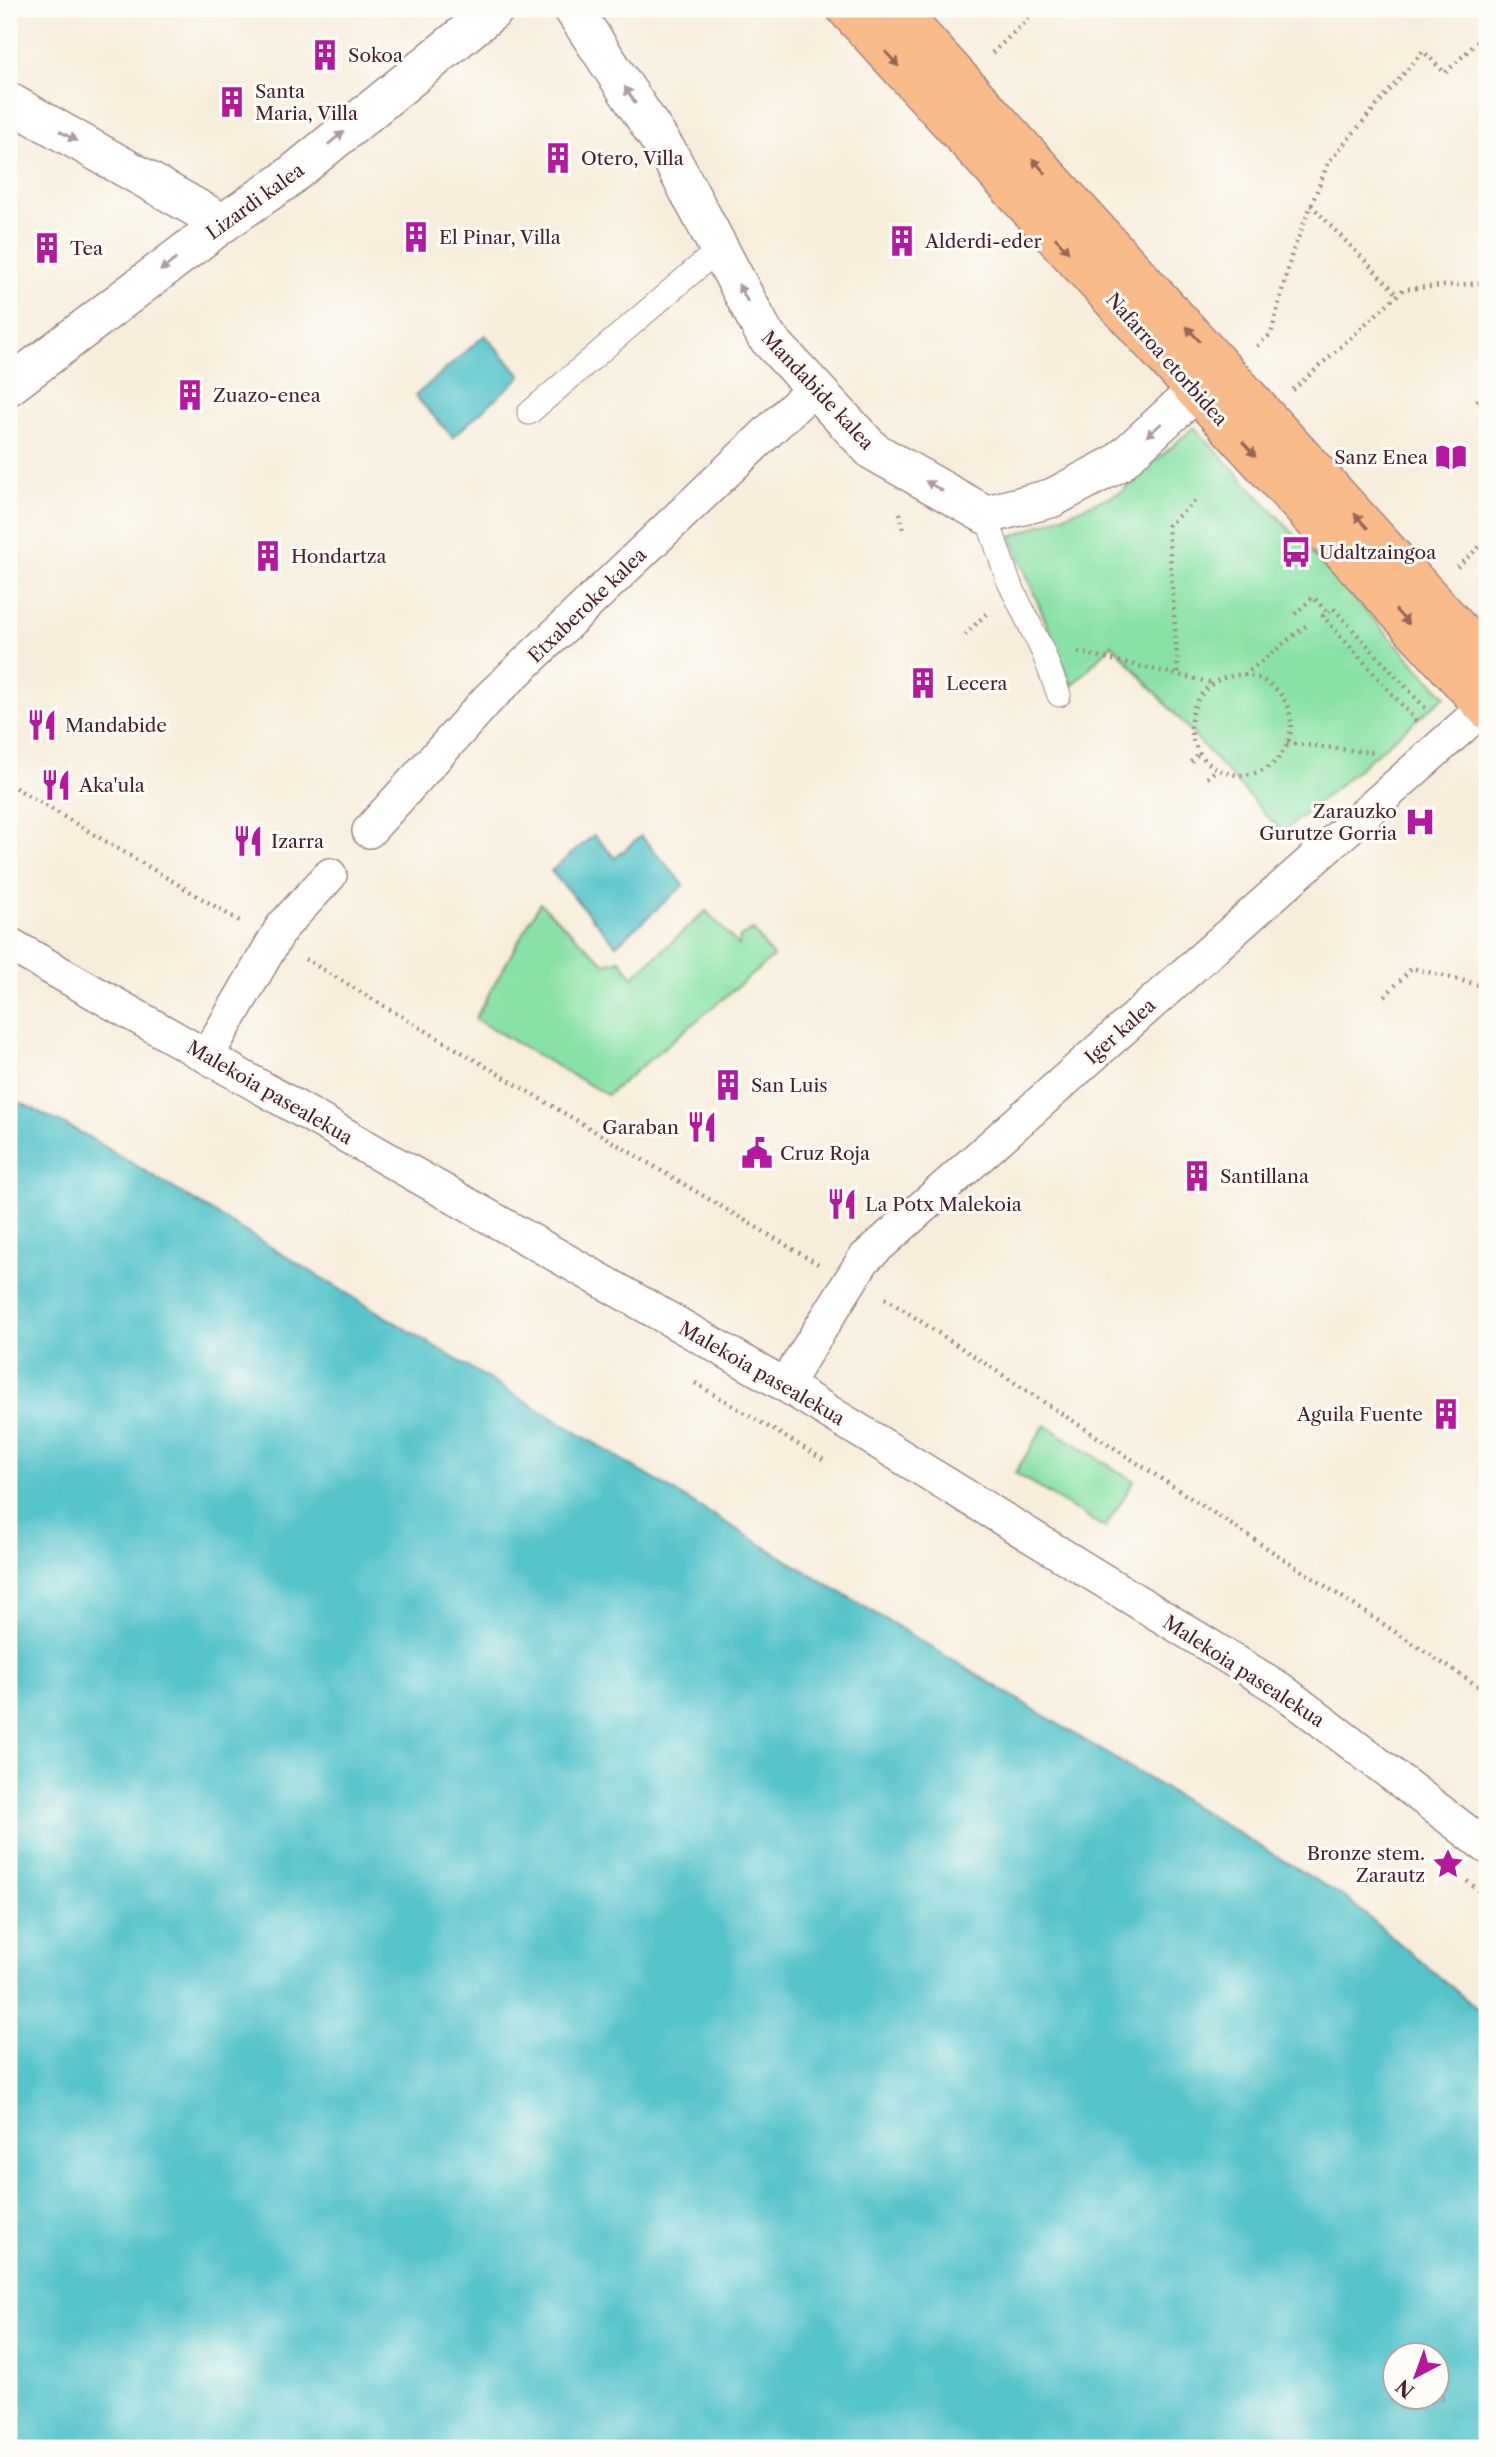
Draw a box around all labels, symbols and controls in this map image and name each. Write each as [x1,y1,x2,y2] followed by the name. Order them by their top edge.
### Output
[308,38,342,72] building icon: Sokoa
[348,44,403,67] place label: Sokoa
[884,50,900,68] one-way arrow
[255,80,358,125] place label: Santa Maria, Villa
[215,85,249,119] building icon: Santa Maria, Villa
[624,86,637,105] one-way arrow
[58,130,78,142] one-way arrow
[327,131,345,146] one-way arrow
[541,141,575,175] building icon: Otero, Villa
[581,147,684,170] place label: Otero, Villa
[1032,157,1048,174] one-way arrow
[202,158,309,245] street label: Lizardi kalea
[399,220,433,254] building icon: El Pinar, Villa
[885,224,919,258] building icon: Alderdi-eder
[439,226,561,249] place label: El Pinar, Villa
[924,230,1042,253] place label: Alderdi-eder
[30,231,64,265] building icon: Tea
[1054,236,1070,253] one-way arrow
[70,237,103,260] place label: Tea
[160,257,178,272] one-way arrow
[737,283,748,303] one-way arrow
[1101,288,1232,430] street label: Nafarroa etorbidea
[757,326,879,454] street label: Mandabide kalea
[1185,326,1201,343] one-way arrow
[173,378,207,412] building icon: Zuazo-enea
[213,384,321,407] place label: Zuazo-enea
[1146,421,1163,437] one-way arrow
[1241,440,1257,458] one-way arrow
[1434,440,1468,474] library icon: Sanz Enea
[1334,446,1428,469] place label: Sanz Enea
[924,480,944,492] one-way arrow
[1353,512,1369,530] one-way arrow
[1279,535,1313,569] bus stop icon: Udaltzaingoa
[251,539,285,573] building icon: Hondartza
[1319,541,1436,564] place label: Udaltzaingoa
[523,543,651,668] street label: Etxaberoke kalea
[291,545,387,568] place label: Hondartza
[1394,608,1410,625] one-way arrow
[906,666,940,700] building icon: Lecera
[946,672,1008,695] place label: Lecera
[25,708,59,742] restaurant icon: Mandabide
[65,714,167,737] place label: Mandabide
[39,768,73,802] restaurant icon: Aka'ula
[78,774,145,797] place label: Aka'ula
[1259,800,1397,845] place label: Zarauzko Gurutze Gorria
[1403,805,1437,839] hospital icon: Zarauzko Gurutze Gorria
[231,824,265,858] restaurant icon: Izarra
[271,830,324,853] place label: Izarra
[1080,994,1160,1069] street label: Iger kalea
[183,1036,357,1149] street label: Malekoia pasealekua
[711,1068,745,1102] building icon: San Luis
[751,1074,827,1097] place label: San Luis
[685,1110,719,1144] restaurant icon: Garaban
[602,1116,679,1139] place label: Garaban
[740,1136,774,1170] public building icon: Cruz Roja
[780,1142,870,1165] place label: Cruz Roja
[1180,1159,1214,1193] building icon: Santillana
[1220,1165,1309,1188] place label: Santillana
[825,1187,859,1221] restaurant icon: La Potx Malekoia
[865,1193,1022,1216] place label: La Potx Malekoia
[675,1317,849,1430] street label: Malekoia pasealekua
[1429,1397,1463,1431] building icon: Aguila Fuente
[1296,1403,1423,1426] place label: Aguila Fuente
[1159,1611,1329,1732] street label: Malekoia pasealekua
[1307,1842,1425,1887] place label: Bronze stem. Zarautz
[1431,1847,1465,1881] place icon: Bronze stem. Zarautz
[1380,2342,1450,2412] north arrow
[1391,2374,1419,2403] text: N

